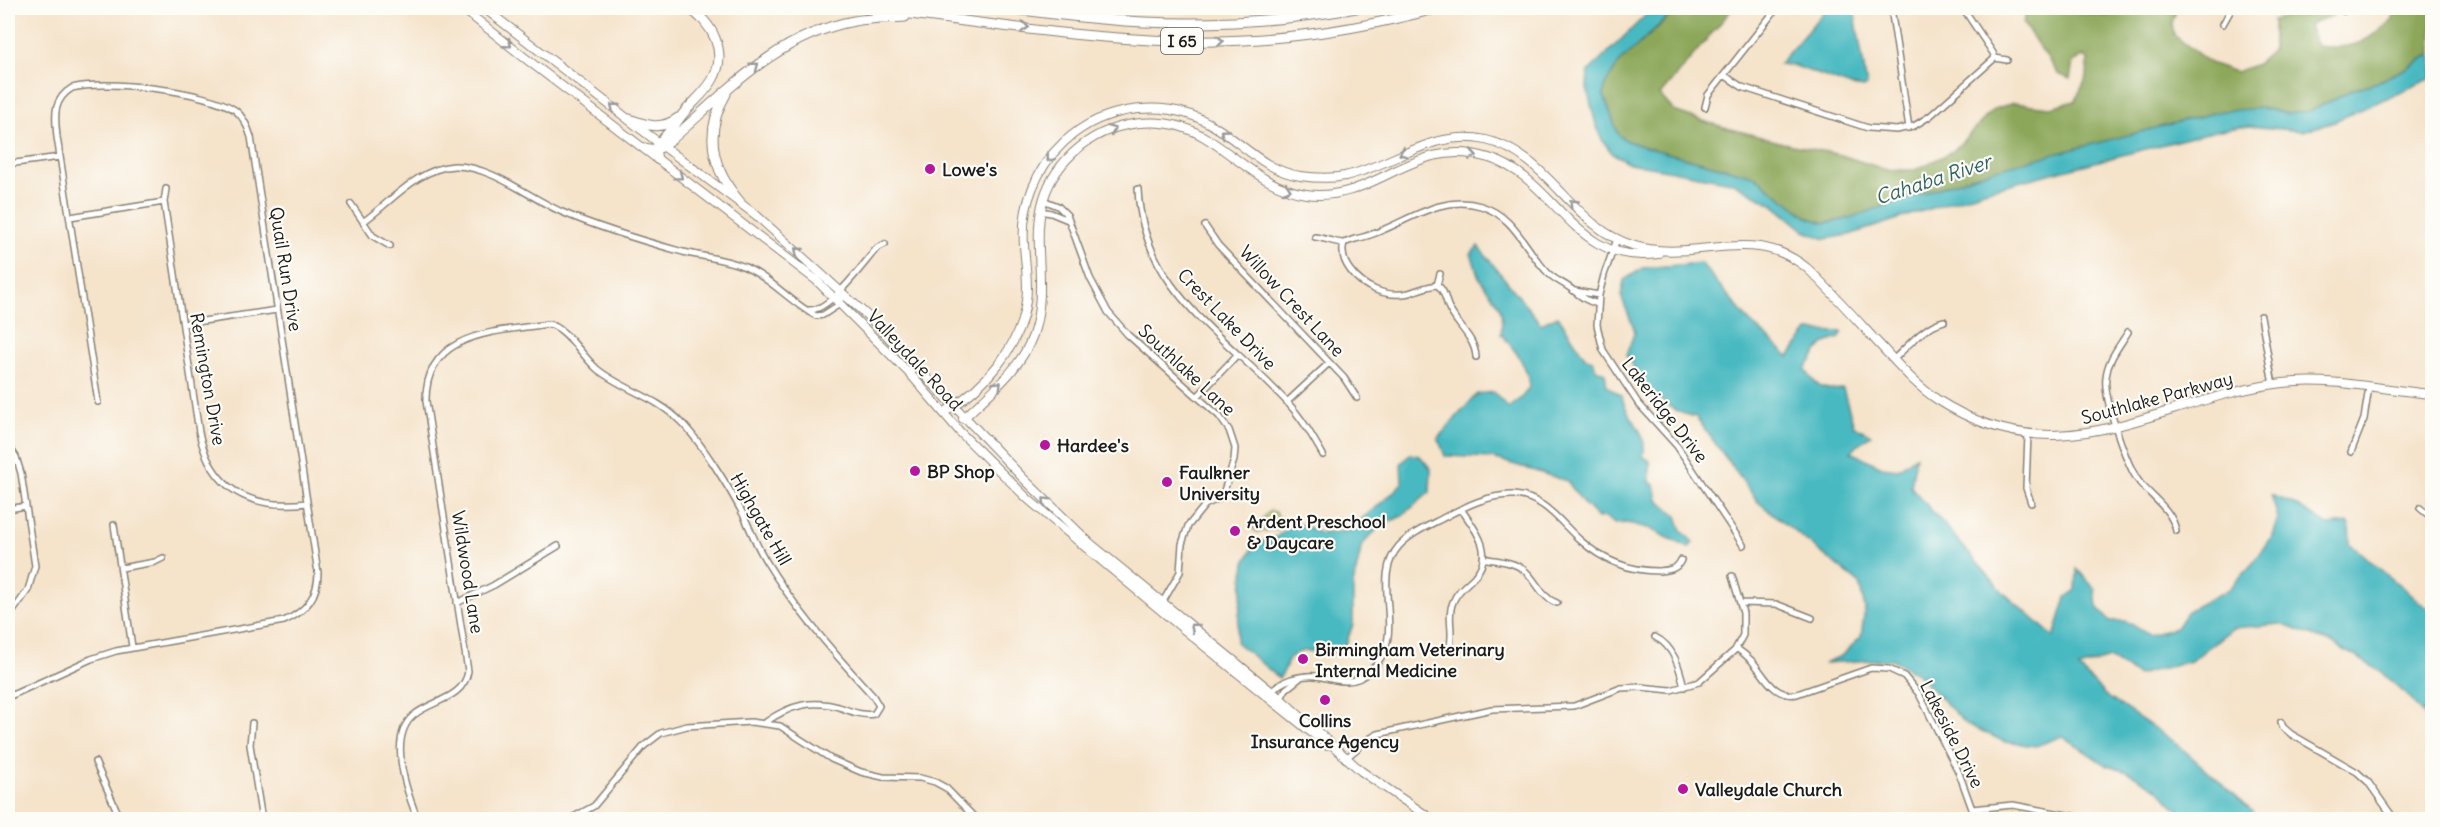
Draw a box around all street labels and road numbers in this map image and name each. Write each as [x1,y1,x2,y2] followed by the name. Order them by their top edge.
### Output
[1161,28,1203,54] road number: I 65
[265,205,307,333] street label: Quail Run Drive
[1235,241,1349,361] street label: Willow Crest Lane
[1173,263,1281,375] street label: Crest Lake Drive
[862,305,968,416] street label: Valleydale Road
[185,311,231,447] street label: Remington Drive
[1134,319,1240,421] street label: Southlake Lane
[1617,353,1713,467] street label: Lakeridge Drive
[2079,367,2235,429] street label: Southlake Parkway
[725,469,797,569] street label: Highgate Hill
[447,509,489,635] street label: Wildwood Lane
[1915,676,1989,792] street label: Lakeside Drive

